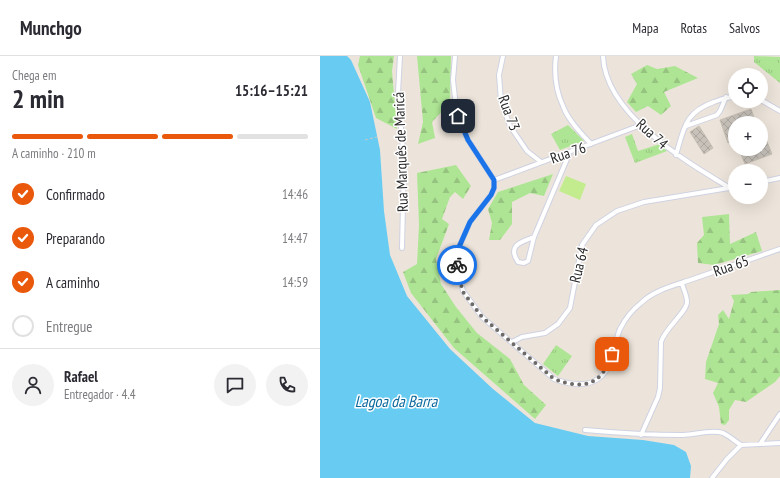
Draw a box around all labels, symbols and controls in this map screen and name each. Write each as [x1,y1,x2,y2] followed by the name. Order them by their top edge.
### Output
[20,16,82,40] text: Munchgo
[632,19,659,37] text: Mapa
[681,19,707,37] text: Rotas
[729,19,760,37] text: Salvos
[12,67,56,84] text: Chega em
[728,68,768,204] map controls
[728,68,768,108] button: locate
[235,81,308,100] text: 15:16–15:21
[12,82,65,115] text: 2 min
[389,92,412,212] street label: Rua Marquês de Maricá
[494,92,525,133] street label: Rua 73
[441,99,475,133] pin
[447,105,469,127] icon: home
[632,114,672,153] street label: Rua 74
[728,116,768,156] button: +
[548,138,588,167] street label: Rua 76
[12,145,96,162] text: A caminho · 210 m
[728,164,768,204] button: −
[12,183,34,205] icon: check
[46,185,105,204] text: Confirmado
[282,186,308,203] text: 14:46
[12,227,34,249] icon: check
[46,229,105,248] text: Preparando
[282,230,308,247] text: 14:47
[437,245,477,285] courier
[565,245,592,285] street label: Rua 64
[711,251,751,280] street label: Rua 65
[446,254,468,276] icon: bike
[12,271,34,293] icon: check
[46,273,100,292] text: A caminho
[282,274,308,291] text: 14:59
[46,317,93,336] text: Entregue
[595,337,629,371] pin
[601,343,623,365] icon: bag
[12,364,54,406] button: person
[214,364,256,406] button: chat
[266,364,308,406] button: phone
[64,367,98,386] text: Rafael
[64,386,136,403] text: Entregador · 4.4
[355,391,439,411] water label: Lagoa da Barra

